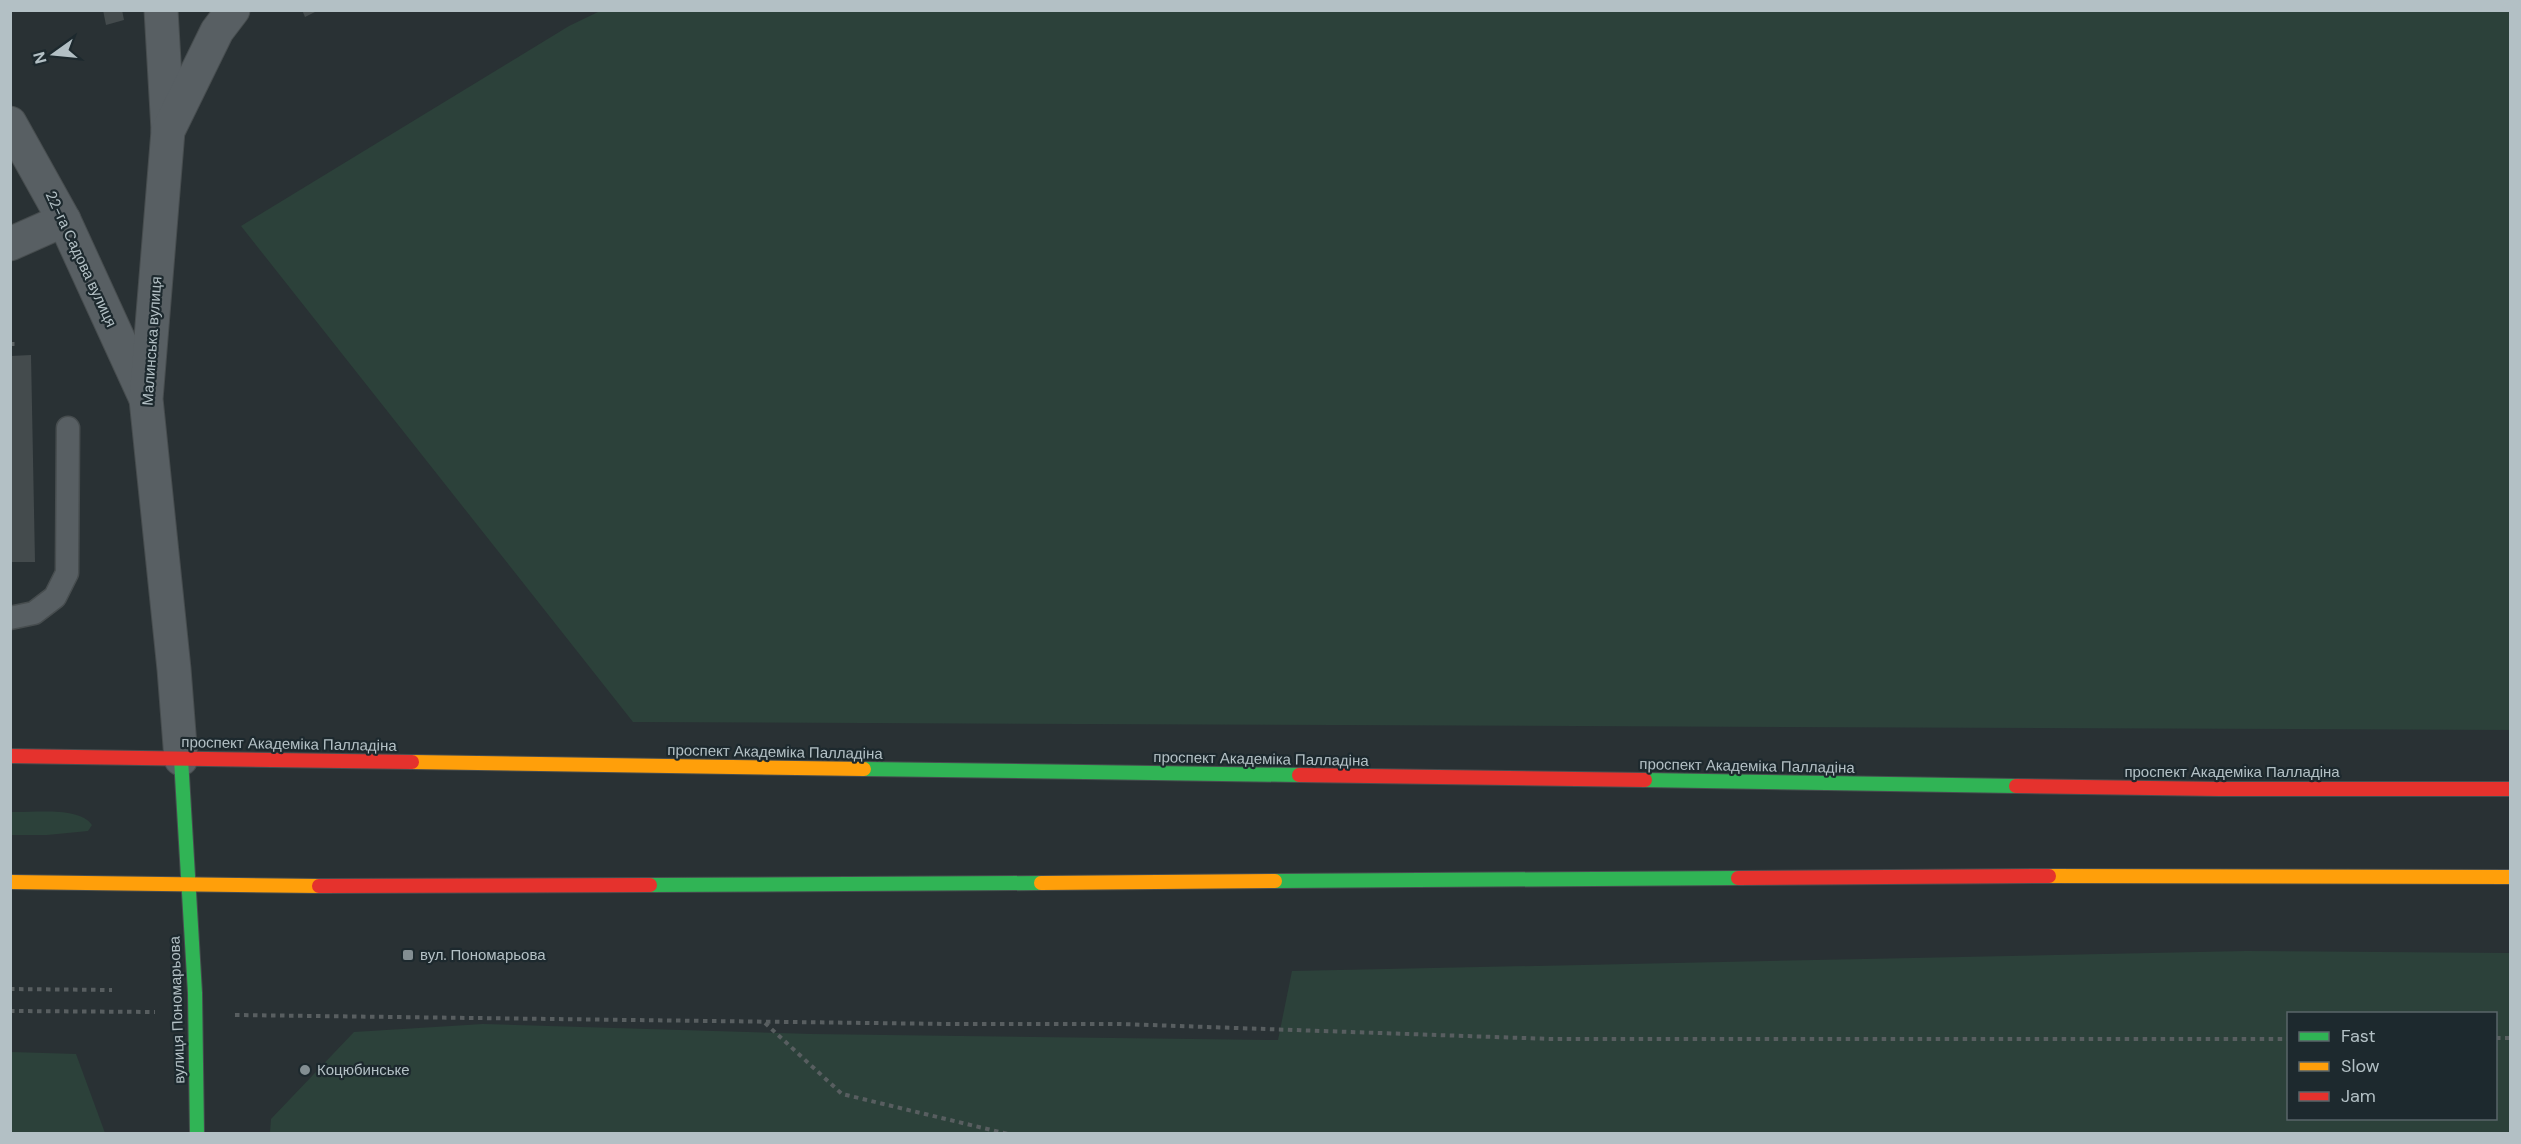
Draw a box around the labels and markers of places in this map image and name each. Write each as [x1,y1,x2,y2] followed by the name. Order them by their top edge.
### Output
[420,945,546,965] place label: вул. Пономарьова
[401,948,415,962] marker: вул. Пономарьова
[317,1060,410,1080] place label: Коцюбинське
[298,1063,312,1077] marker: Коцюбинське

